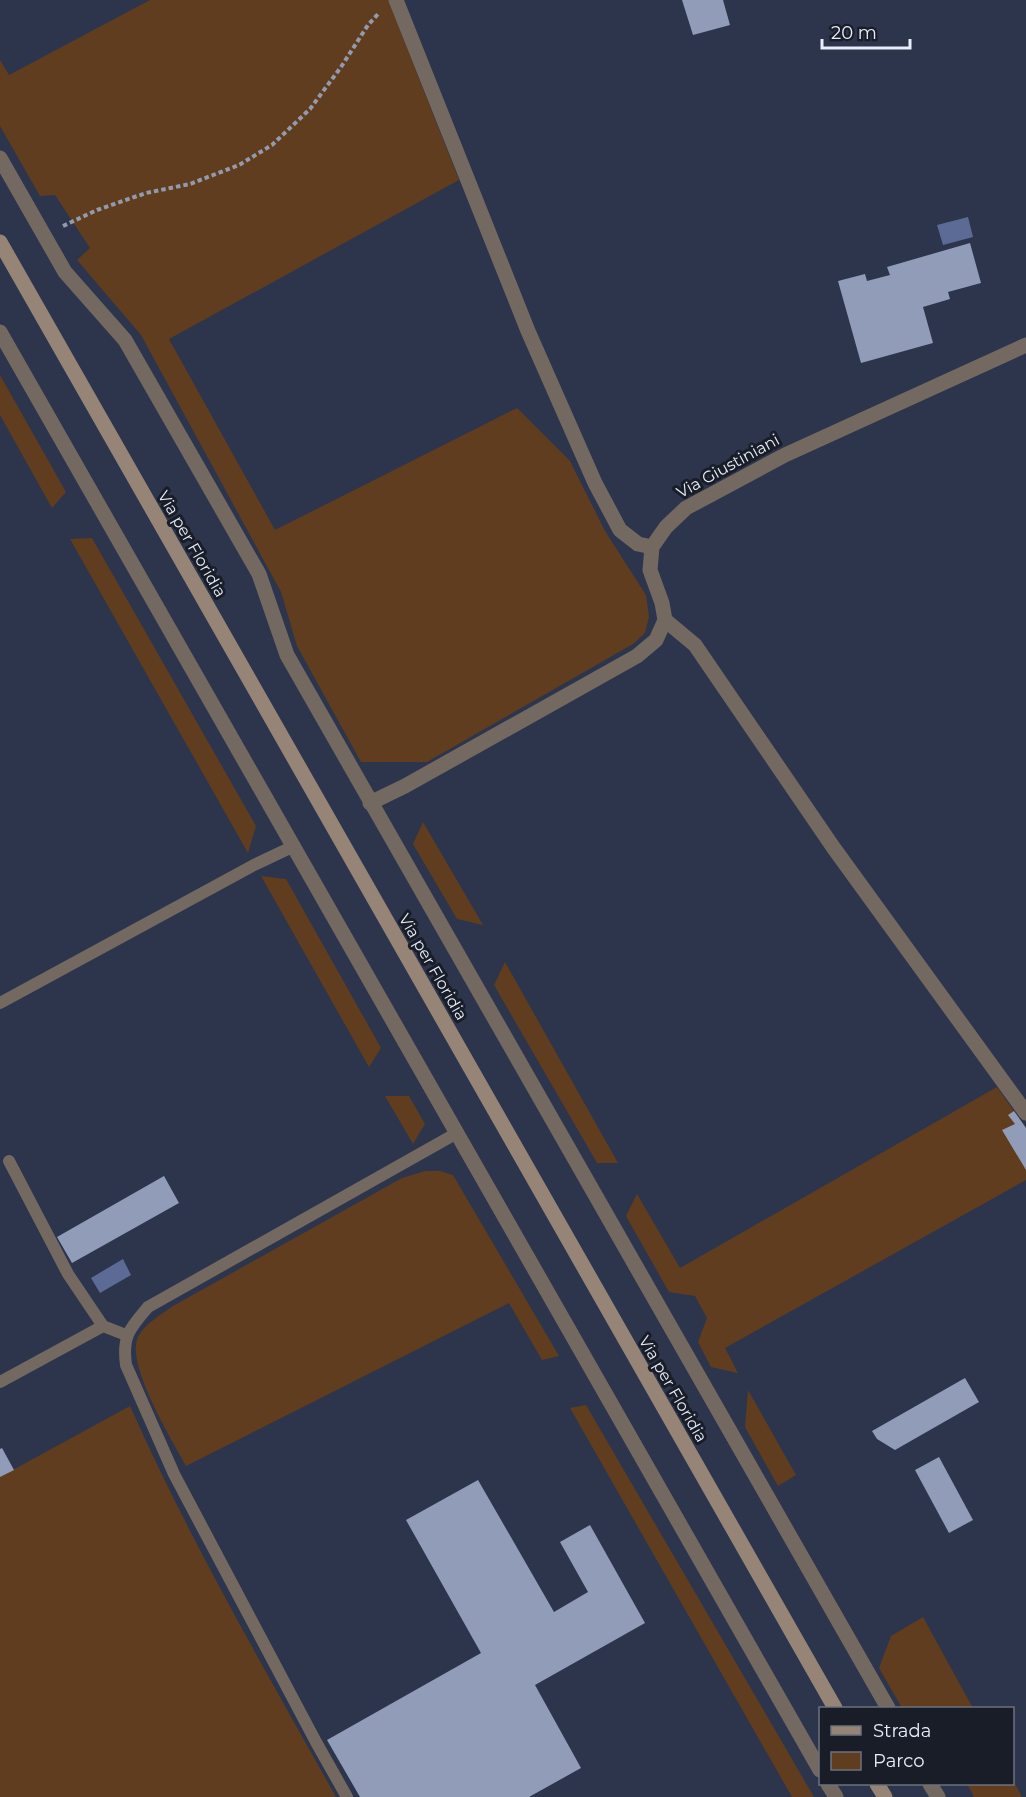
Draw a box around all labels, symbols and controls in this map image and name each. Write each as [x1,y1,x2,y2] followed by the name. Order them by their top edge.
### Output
[822,12,910,50] scale bar
[831,22,877,44] text: 20 m
[673,430,783,502] street label: Via Giustiniani
[154,487,230,601] street label: Via per Floridia
[395,910,471,1024] street label: Via per Floridia
[635,1332,711,1446] street label: Via per Floridia
[819,1707,1014,1785] legend
[873,1720,931,1742] text: Strada
[873,1750,925,1772] text: Parco

